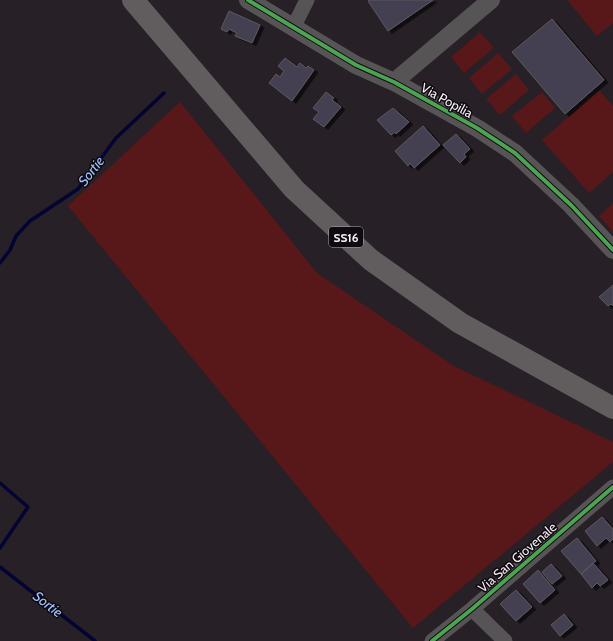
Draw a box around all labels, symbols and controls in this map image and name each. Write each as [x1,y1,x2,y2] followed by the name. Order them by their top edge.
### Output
[418,79,476,121] street label: Via Popilia
[74,152,109,189] water label: Sortie
[329,227,363,247] road number: SS16
[474,518,560,596] street label: Via San Giovenale
[30,587,67,622] water label: Sortie

